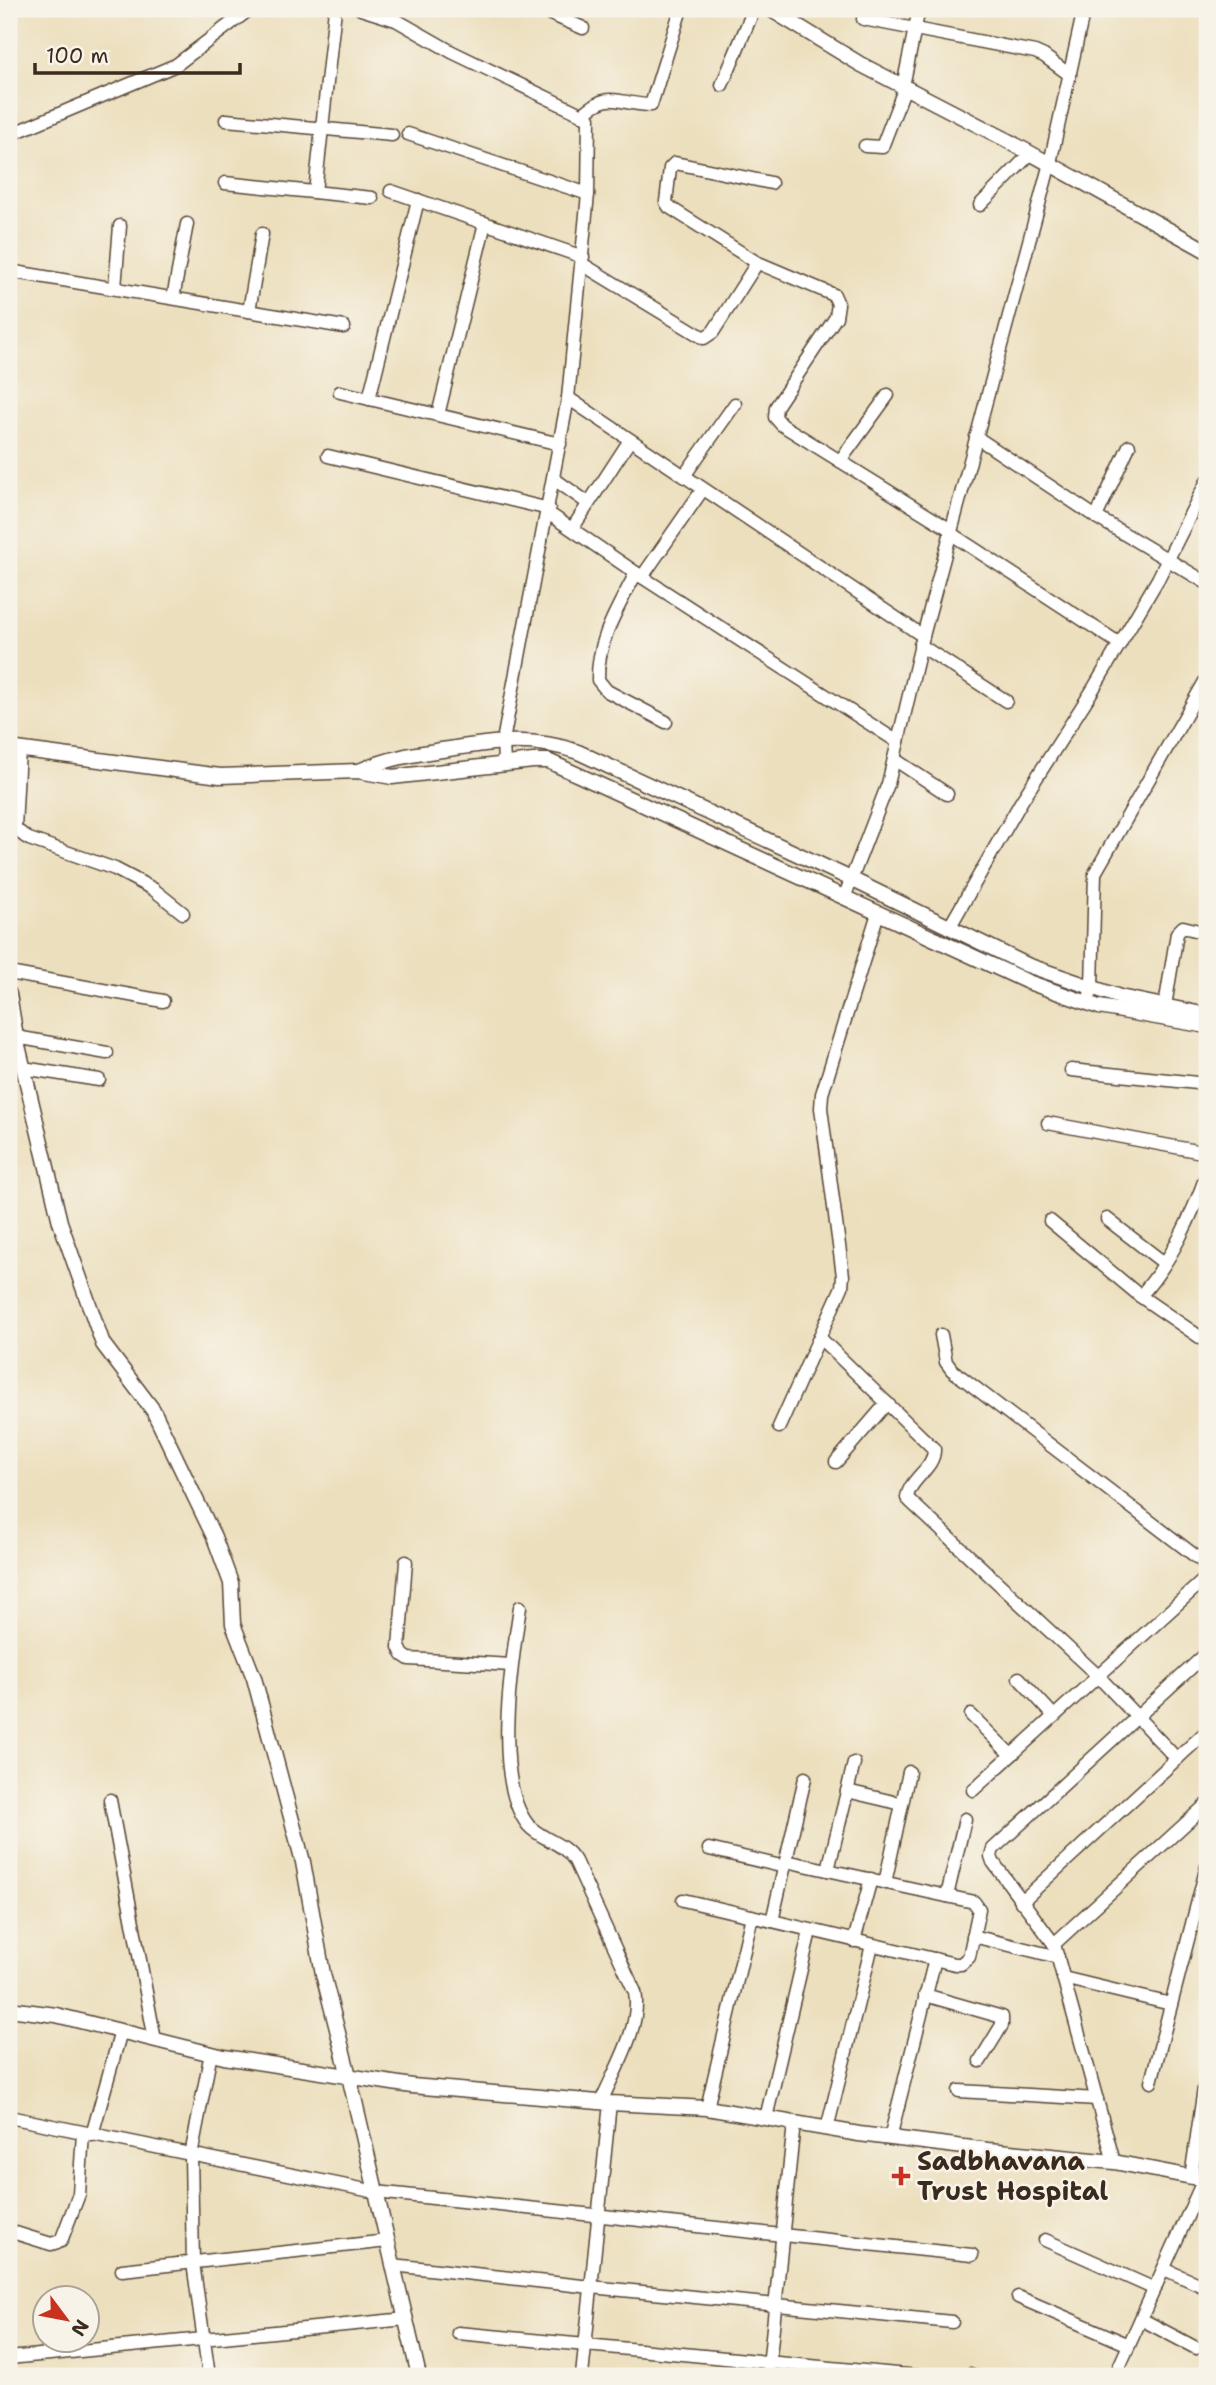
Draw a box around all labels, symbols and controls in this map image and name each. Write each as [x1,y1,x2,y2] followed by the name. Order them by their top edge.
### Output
[35,32,240,76] scale bar
[46,42,109,70] text: 100 m
[917,2143,1108,2208] place label: Sadbhavana Trust Hospital
[891,2166,911,2186] marker: Sadbhavana Trust Hospital
[32,2284,102,2354] north arrow
[65,2315,95,2341] text: N

